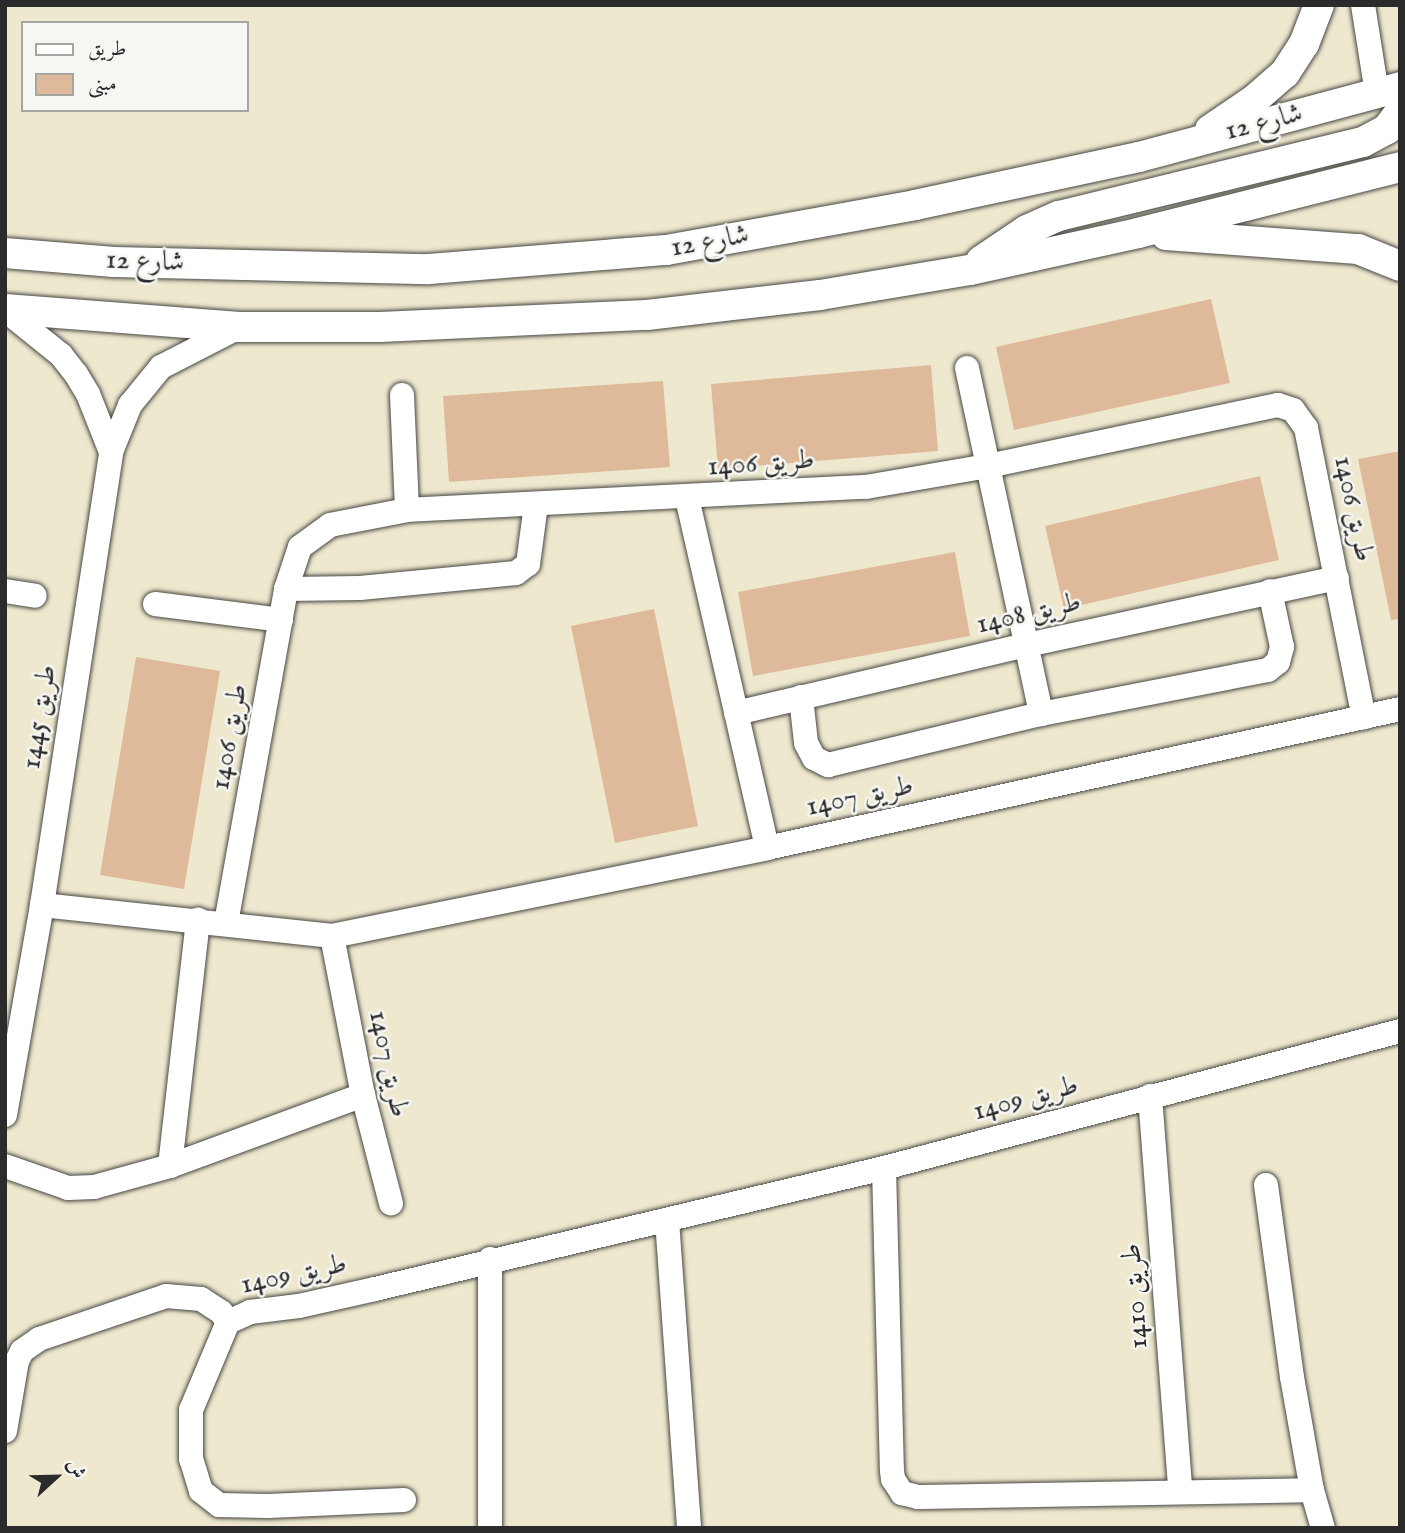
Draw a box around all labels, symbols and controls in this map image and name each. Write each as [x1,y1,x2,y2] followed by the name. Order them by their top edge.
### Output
[21,21,248,112] legend
[88,36,126,63] text: طريق
[88,71,117,98] text: مبنى
[1222,97,1306,149] street label: شارع 12
[669,219,751,265] street label: شارع 12
[105,244,185,280] street label: شارع 12
[706,444,816,484] street label: طريق 1406
[1325,453,1381,565] street label: طريق 1406
[973,586,1085,642] street label: طريق 1408
[15,662,65,772] street label: طريق 1445
[204,681,256,793] street label: طريق 1406
[804,769,916,825] street label: طريق 1407
[360,1008,416,1120] street label: طريق 1407
[970,1069,1082,1129] street label: طريق 1409
[1116,1242,1156,1350] street label: طريق 1410
[238,1247,350,1303] street label: طريق 1409
[21,1442,91,1512] north arrow
[61,1456,90,1482] text: ش

